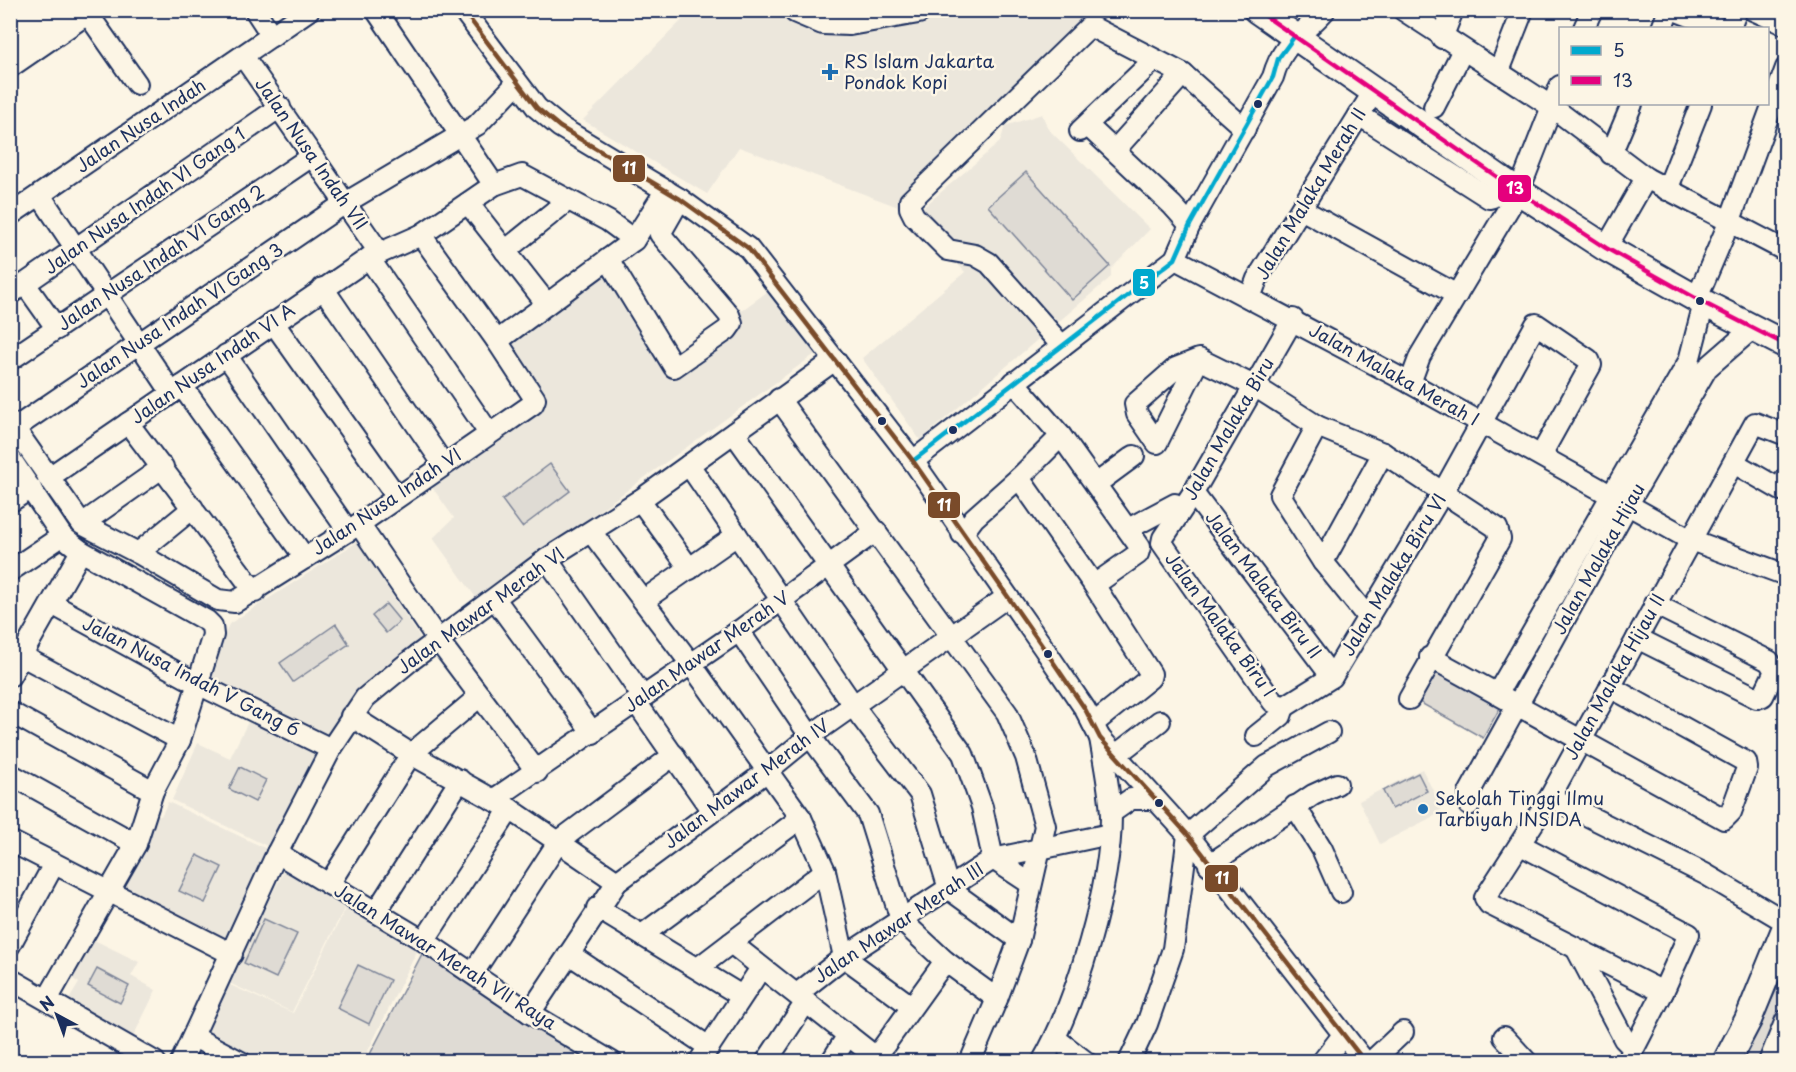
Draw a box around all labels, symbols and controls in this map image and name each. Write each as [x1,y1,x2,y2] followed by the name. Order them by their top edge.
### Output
[1559,27,1769,105] legend
[1613,36,1625,63] text: 5
[844,47,995,95] place label: RS Islam Jakarta Pondok Kopi
[821,63,839,81] marker: RS Islam Jakarta Pondok Kopi
[1613,66,1633,93] text: 13
[70,71,211,178] street label: Jalan Nusa Indah
[249,71,375,235] street label: Jalan Nusa Indah VII
[1252,98,1264,110] unlabelled marker
[1248,102,1372,284] street label: Jalan Malaka Merah II
[38,120,250,280] street label: Jalan Nusa Indah VI Gang 1
[612,154,646,183] line badge: 11
[622,155,636,179] text: 11
[1497,174,1532,203] line badge: 13
[1506,175,1524,199] text: 13
[51,177,269,336] street label: Jalan Nusa Indah VI Gang 2
[70,235,288,394] street label: Jalan Nusa Indah VI Gang 3
[1132,268,1156,297] line badge: 5
[1139,270,1149,294] text: 5
[1694,295,1706,307] unlabelled marker
[125,296,300,430] street label: Jalan Nusa Indah VI A
[1305,316,1485,432] street label: Jalan Malaka Merah I
[1176,352,1280,505] street label: Jalan Malaka Biru
[876,415,888,427] unlabelled marker
[947,424,959,436] unlabelled marker
[306,441,466,561] street label: Jalan Nusa Indah VI
[1545,478,1651,639] street label: Jalan Malaka Hijau
[1333,488,1452,661] street label: Jalan Malaka Biru VI
[927,491,961,519] line badge: 11
[937,492,951,516] text: 11
[1200,507,1326,663] street label: Jalan Malaka Biru II
[391,540,570,680] street label: Jalan Mawar Merah VI
[1160,548,1280,702] street label: Jalan Malaka Biru I
[618,583,794,718] street label: Jalan Mawar Merah V
[1557,588,1671,764] street label: Jalan Malaka Hijau II
[78,609,305,742] street label: Jalan Nusa Indah V Gang 6
[1042,648,1054,660] unlabelled marker
[657,711,835,854] street label: Jalan Mawar Merah IV
[1435,784,1604,832] place label: Sekolah Tinggi Ilmu Tarbiyah INSIDA
[1153,797,1165,809] unlabelled marker
[1416,802,1430,816] marker: Sekolah Tinggi Ilmu Tarbiyah INSIDA
[808,855,989,989] street label: Jalan Mawar Merah III
[1204,864,1239,893] line badge: 11
[1215,865,1229,889] text: 11
[330,876,562,1035] street label: Jalan Mawar Merah VII Raya
[27,985,87,1045] north arrow
[34,990,59,1016] text: N

